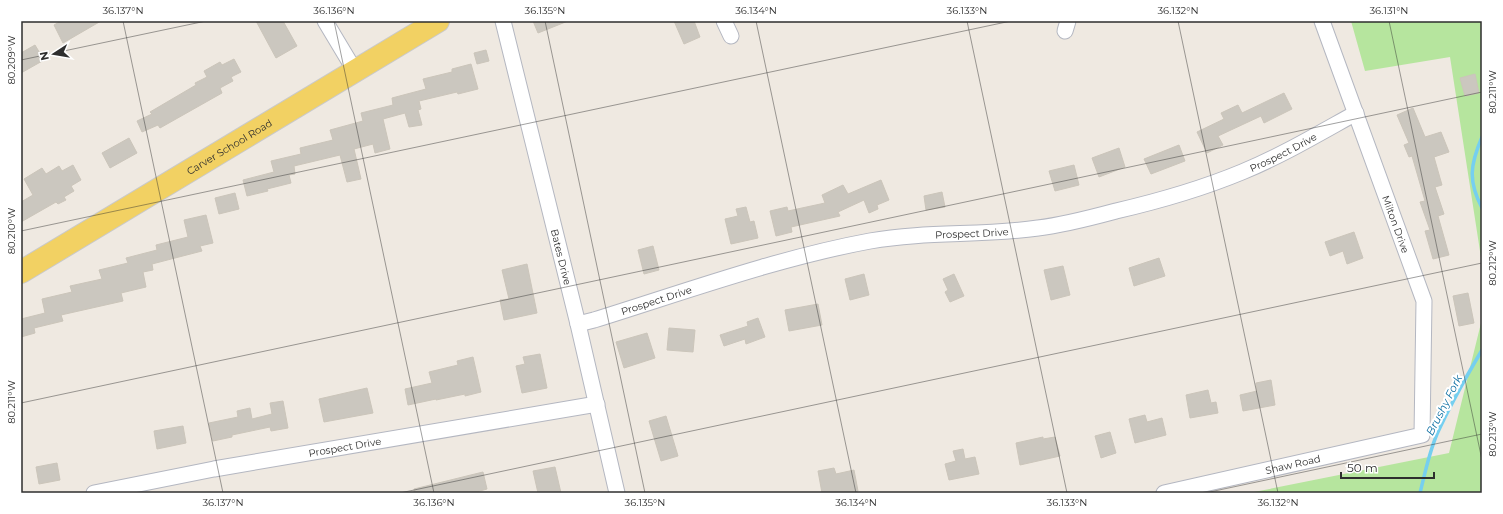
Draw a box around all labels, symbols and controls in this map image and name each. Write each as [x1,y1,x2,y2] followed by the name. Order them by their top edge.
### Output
[102,4,144,17] text: 36.137°N
[313,4,355,17] text: 36.136°N
[525,4,565,17] text: 36.135°N
[735,4,777,17] text: 36.134°N
[947,4,987,17] text: 36.133°N
[1157,4,1199,17] text: 36.132°N
[1369,4,1409,17] text: 36.131°N
[34,34,74,74] north arrow
[5,35,18,85] text: 80.209°W
[36,50,52,62] text: N
[1486,70,1499,114] text: 80.211°W
[184,116,275,178] street label: Carver School Road
[1248,130,1319,175] street label: Prospect Drive
[1379,193,1412,255] street label: Milton Drive
[5,208,18,254] text: 80.210°W
[935,225,1009,241] street label: Prospect Drive
[548,228,574,286] street label: Bates Drive
[1486,240,1499,286] text: 80.212°W
[619,283,693,318] street label: Prospect Drive
[1423,372,1465,438] water label: Brushy Fork
[5,380,18,424] text: 80.211°W
[1486,411,1499,457] text: 80.213°W
[308,435,382,460] street label: Prospect Drive
[1264,452,1322,477] street label: Shaw Road
[1341,454,1434,480] scale bar
[1347,460,1378,475] text: 50 m
[202,496,244,509] text: 36.137°N
[413,496,455,509] text: 36.136°N
[625,496,665,509] text: 36.135°N
[835,496,877,509] text: 36.134°N
[1047,496,1087,509] text: 36.133°N
[1257,496,1299,509] text: 36.132°N

